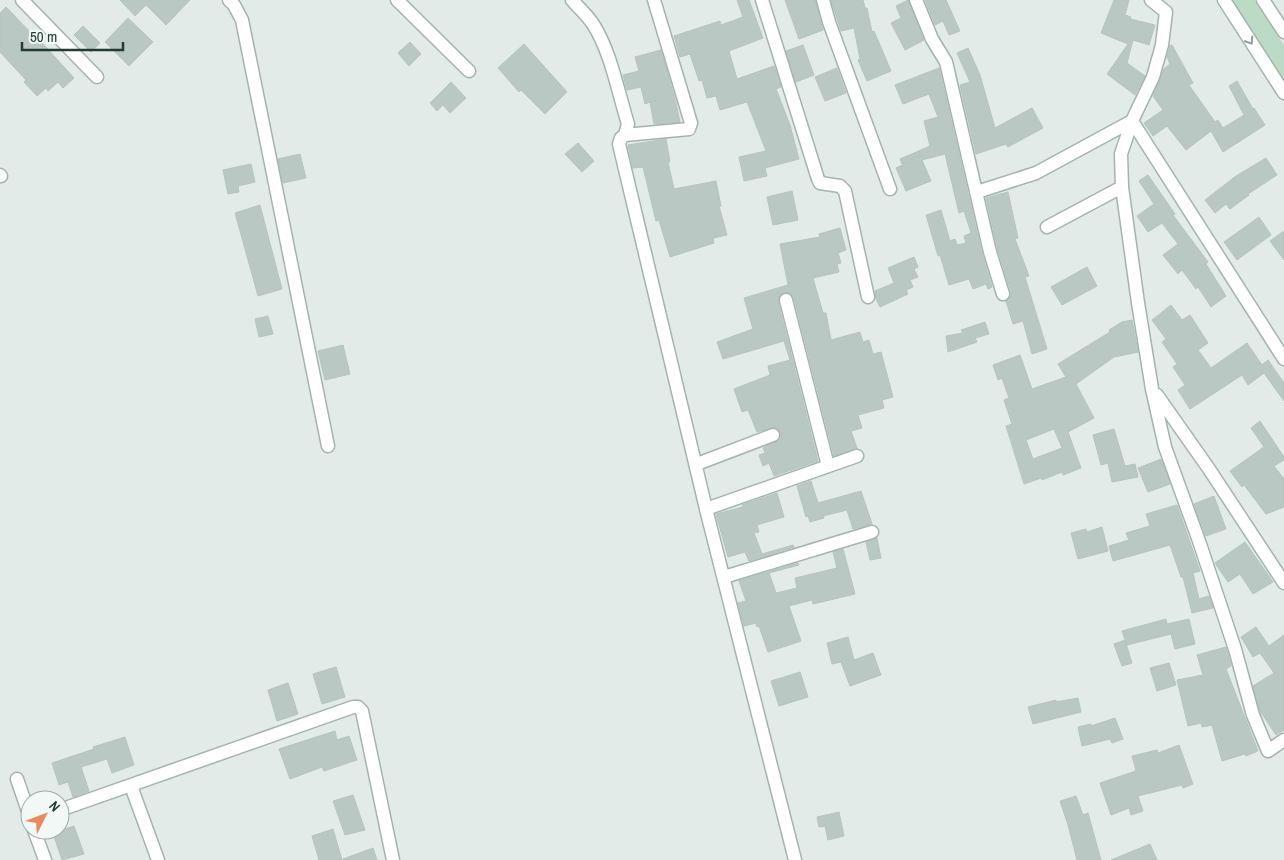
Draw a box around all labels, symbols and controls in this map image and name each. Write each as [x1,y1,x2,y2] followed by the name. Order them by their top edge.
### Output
[22,20,124,52] scale bar
[30,26,57,47] text: 50 m
[1244,35,1253,45] one-way arrow
[20,790,70,840] north arrow
[45,797,64,815] text: N

